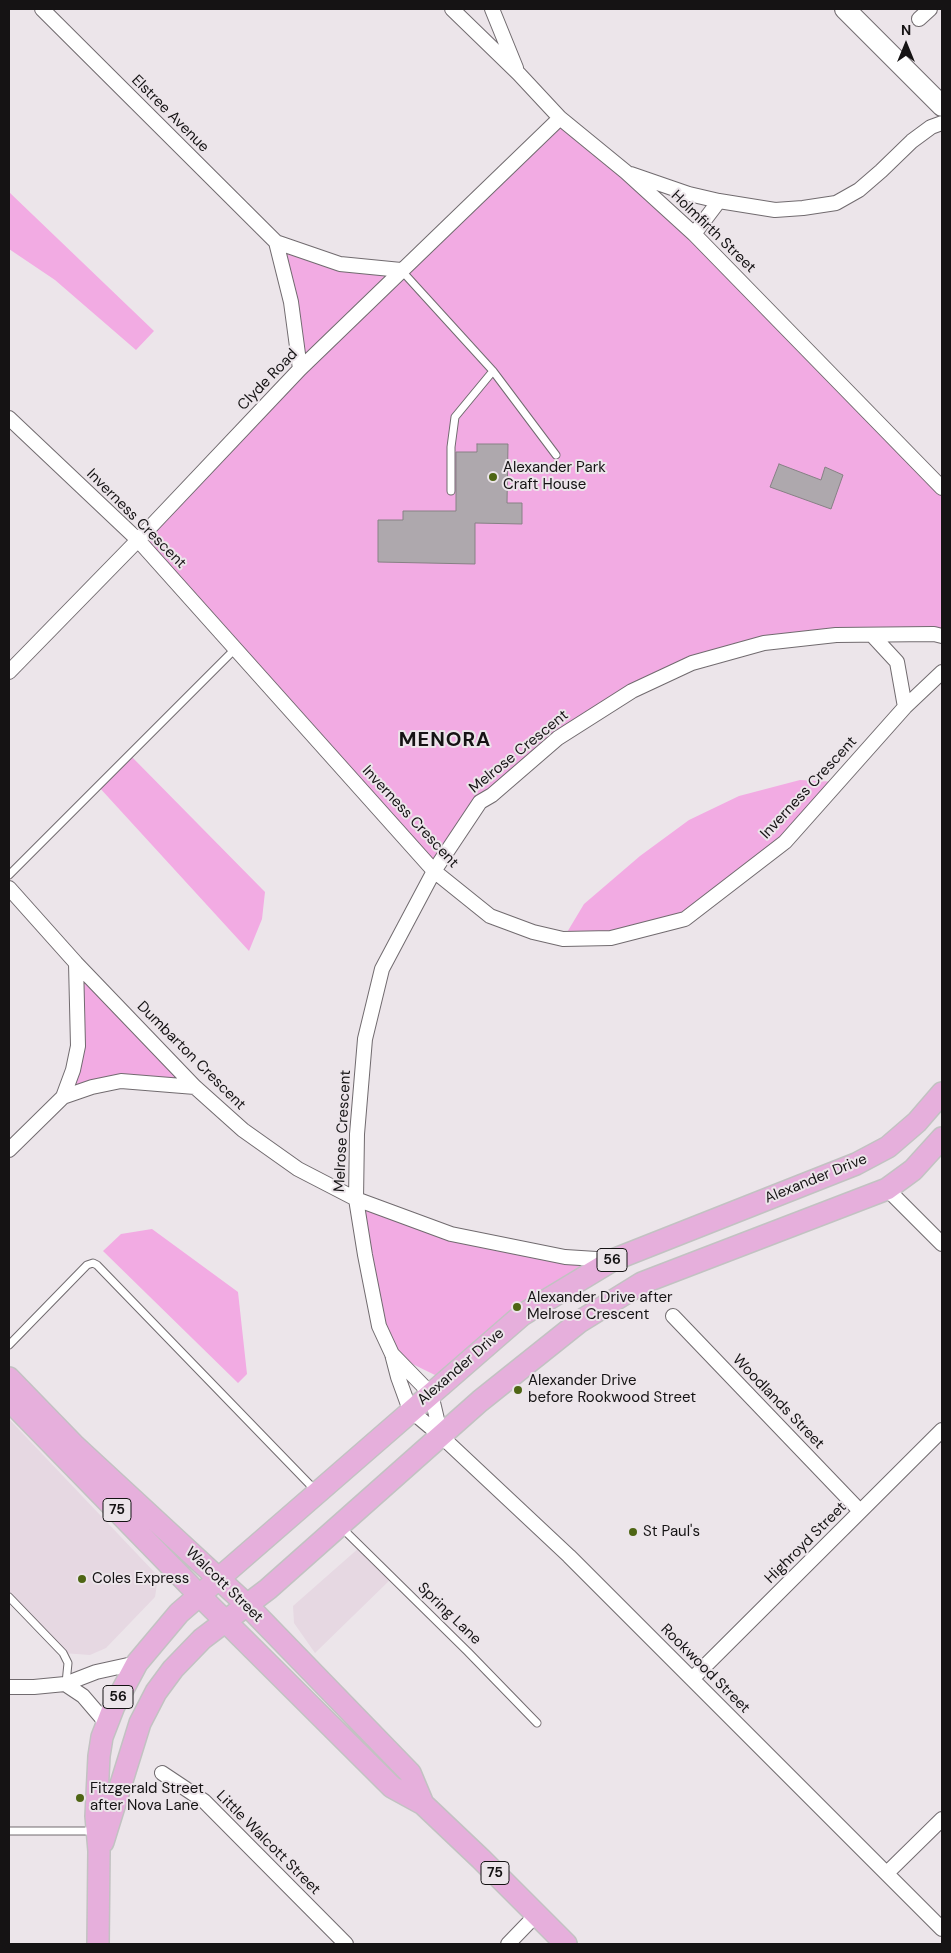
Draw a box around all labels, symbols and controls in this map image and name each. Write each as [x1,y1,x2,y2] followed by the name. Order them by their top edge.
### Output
[881,20,931,70] north arrow
[901,21,911,39] text: N
[128,72,212,156] street label: Elstree Avenue
[667,187,759,277] street label: Holmfirth Street
[234,345,302,415] street label: Clyde Road
[503,459,606,494] place label: Alexander Park Craft House
[82,465,190,573] street label: Inverness Crescent
[487,471,499,483] marker: Alexander Park Craft House
[466,707,572,797] street label: Melrose Crescent
[398,729,492,753] district label: MENORA
[757,733,861,843] street label: Inverness Crescent
[358,762,462,872] street label: Inverness Crescent
[133,998,249,1114] street label: Dumbarton Crescent
[331,1069,355,1193] street label: Melrose Crescent
[762,1150,870,1208] street label: Alexander Drive
[597,1248,627,1272] road number: 56
[527,1289,673,1324] place label: Alexander Drive after Melrose Crescent
[511,1301,523,1313] marker: Alexander Drive after Melrose Crescent
[414,1325,508,1409] street label: Alexander Drive
[728,1351,828,1453] street label: Woodlands Street
[528,1372,696,1407] place label: Alexander Drive before Rookwood Street
[512,1384,524,1396] marker: Alexander Drive before Rookwood Street
[103,1498,131,1522] road number: 75
[761,1498,851,1588] street label: Highroyd Street
[643,1523,700,1541] place label: St Paul's
[627,1526,639,1538] marker: St Paul's
[182,1544,266,1626] street label: Walcott Street
[92,1570,189,1588] place label: Coles Express
[76,1573,88,1585] marker: Coles Express
[413,1579,485,1649] street label: Spring Lane
[657,1621,753,1717] street label: Rookwood Street
[103,1685,133,1708] road number: 56
[90,1780,204,1815] place label: Fitzgerald Street after Nova Lane
[212,1787,324,1899] street label: Little Walcott Street
[74,1792,86,1804] marker: Fitzgerald Street after Nova Lane
[481,1862,509,1885] road number: 75

